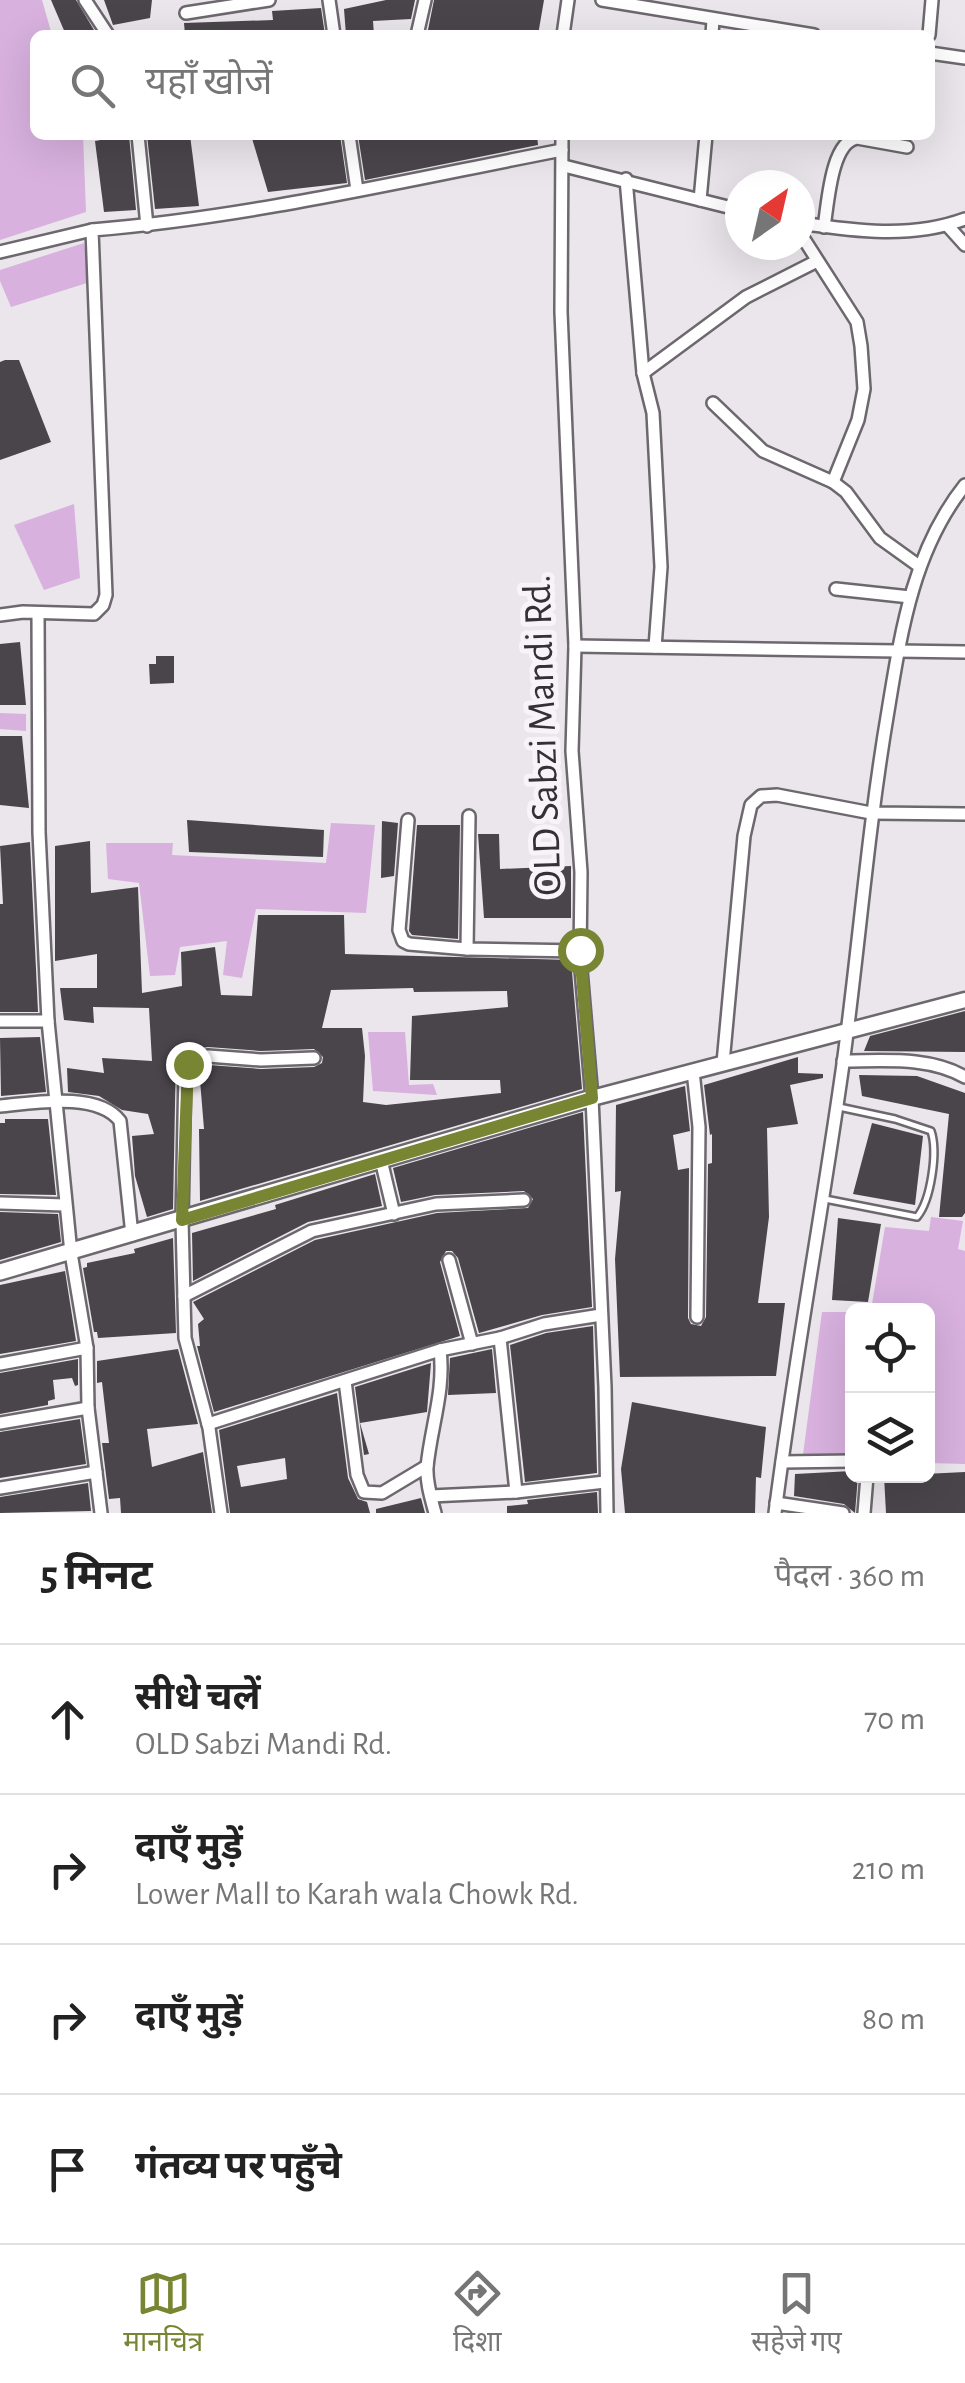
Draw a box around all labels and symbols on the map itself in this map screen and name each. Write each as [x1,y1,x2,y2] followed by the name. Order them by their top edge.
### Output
[725,170,815,260] north arrow
[517,574,569,896] street label: OLD Sabzi Mandi Rd.
[558,928,604,974] route start
[166,1042,212,1088] route end

